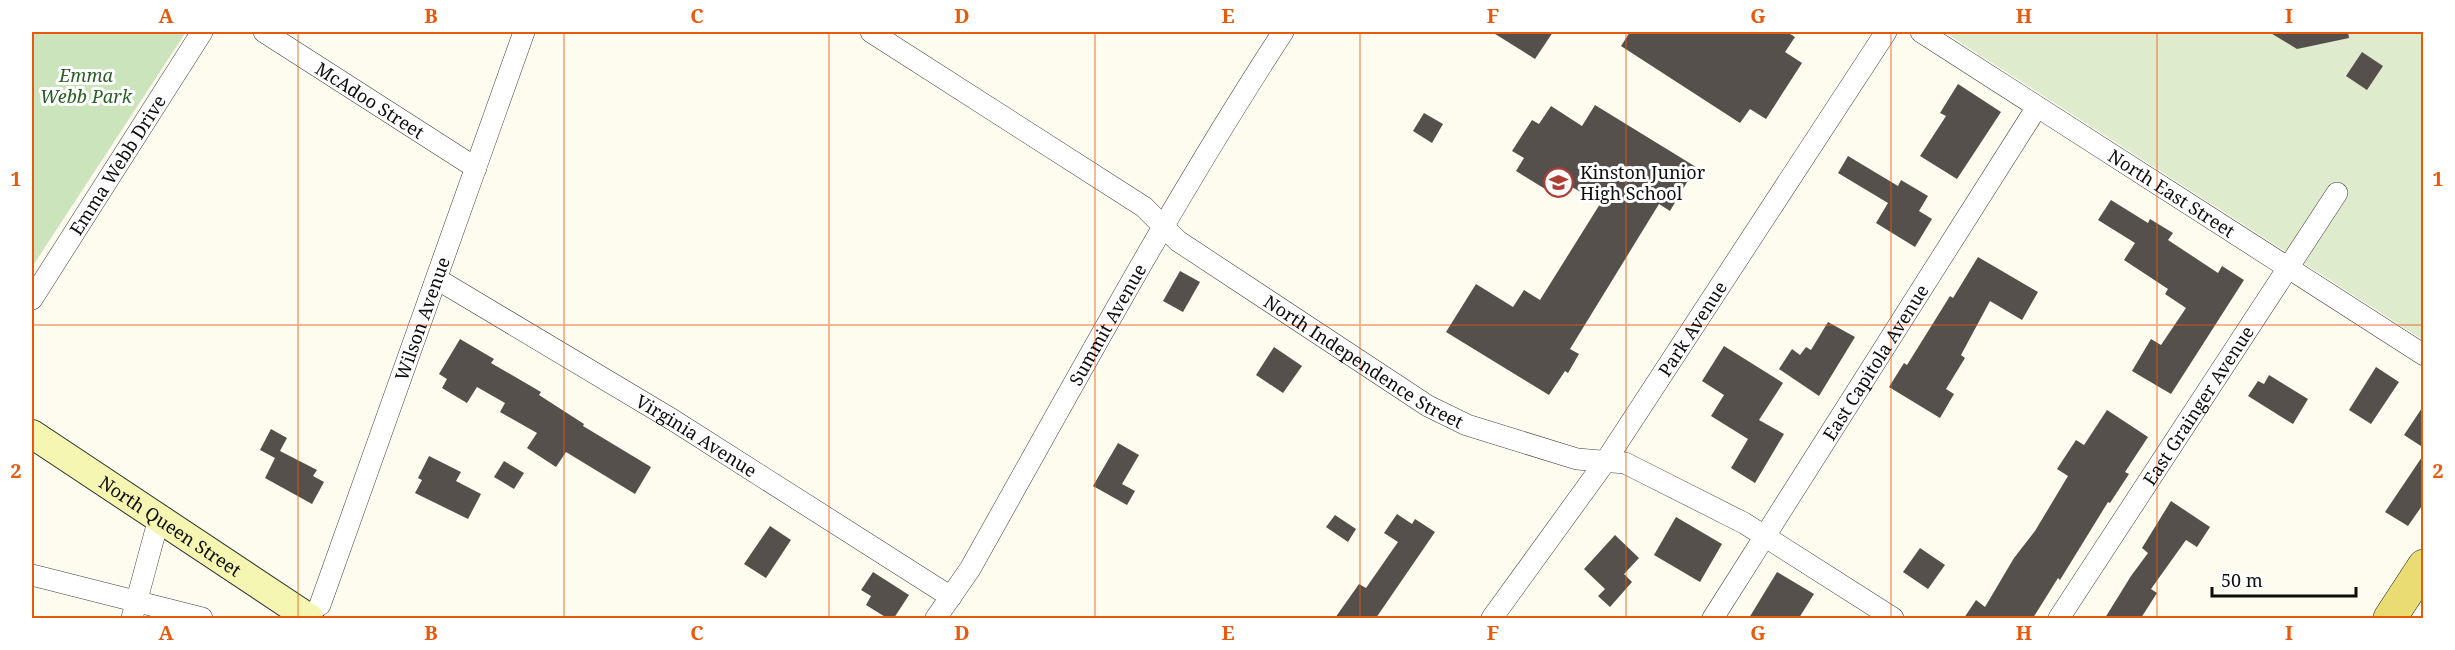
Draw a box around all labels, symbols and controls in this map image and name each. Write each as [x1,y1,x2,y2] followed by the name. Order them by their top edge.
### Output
[158,2,174,29] text: A
[424,2,438,29] text: B
[690,2,704,29] text: C
[954,2,970,29] text: D
[1221,2,1235,29] text: E
[1487,2,1499,29] text: F
[1750,2,1766,29] text: G
[2016,2,2032,29] text: H
[2285,2,2293,29] text: I
[311,56,429,144] street label: McAdoo Street
[40,63,133,108] park label: Emma Webb Park
[64,90,171,240] street label: Emma Webb Drive
[2104,144,2240,243] street label: North East Street
[1580,160,1706,205] place label: Kinston Junior High School
[10,165,22,192] text: 1
[2432,165,2444,192] text: 1
[1543,166,1575,198] school or university icon: Kinston Junior High School
[389,254,455,384] street label: Wilson Avenue
[1063,259,1151,390] street label: Summit Avenue
[1652,276,1732,381] street label: Park Avenue
[1817,280,1934,445] street label: East Capitola Avenue
[1260,289,1468,433] street label: North Independence Street
[2137,321,2259,490] street label: East Grainger Avenue
[632,389,762,482] street label: Virginia Avenue
[10,457,22,484] text: 2
[2432,457,2444,484] text: 2
[95,470,246,582] street label: North Queen Street
[2212,560,2356,598] scale bar
[2221,568,2263,592] text: 50 m
[158,619,174,646] text: A
[424,619,438,646] text: B
[690,619,704,646] text: C
[954,619,970,646] text: D
[1221,619,1235,646] text: E
[1487,619,1499,646] text: F
[1750,619,1766,646] text: G
[2016,619,2032,646] text: H
[2285,619,2293,646] text: I

